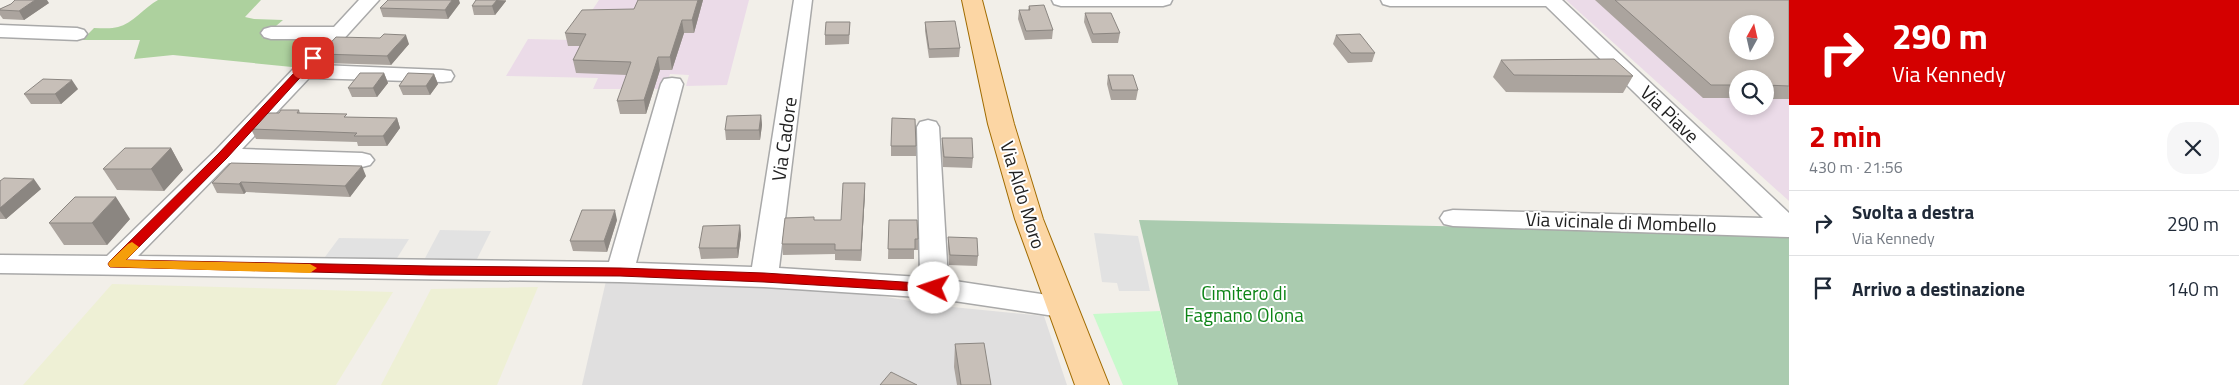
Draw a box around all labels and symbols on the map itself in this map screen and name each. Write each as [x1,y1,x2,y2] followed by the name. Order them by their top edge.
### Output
[1729,15,1774,60] north arrow
[292,37,334,79] pin
[1634,78,1706,149] street label: Via Piave
[763,95,804,183] street label: Via Cadore
[993,137,1054,252] street label: Via Aldo Moro
[1525,204,1717,239] street label: Via vicinale di Mombello
[907,261,959,313] position arrow
[1184,278,1304,329] park label: Cimitero di Fagnano Olona

